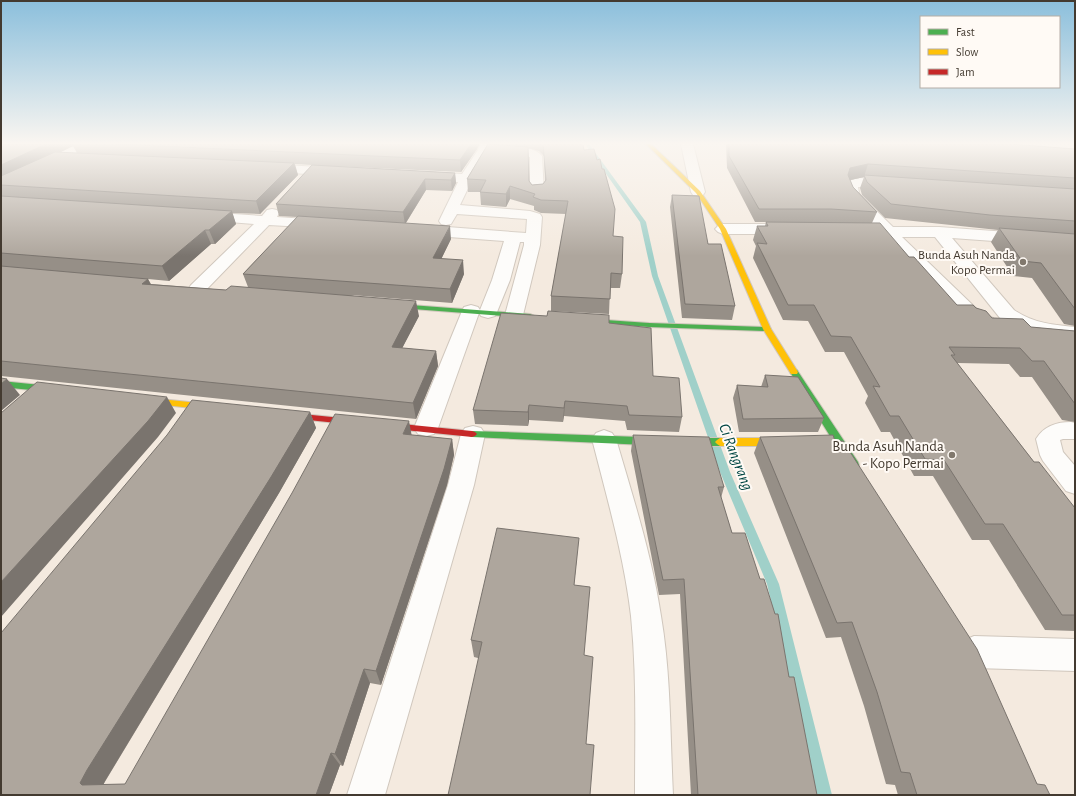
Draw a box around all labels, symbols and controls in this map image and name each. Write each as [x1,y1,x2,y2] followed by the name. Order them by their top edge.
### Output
[920,16,1060,88] legend
[956,26,975,38] text: Fast
[956,46,978,58] text: Slow
[956,66,975,78] text: Jam
[918,249,1015,277] place label: Bunda Asuh Nanda Kopo Permai
[1018,257,1028,267] marker: Bunda Asuh Nanda Kopo Permai
[716,421,756,493] water label: Ci Rangrang
[832,439,944,471] place label: Bunda Asuh Nanda - Kopo Permai
[947,450,957,460] marker: Bunda Asuh Nanda - Kopo Permai

